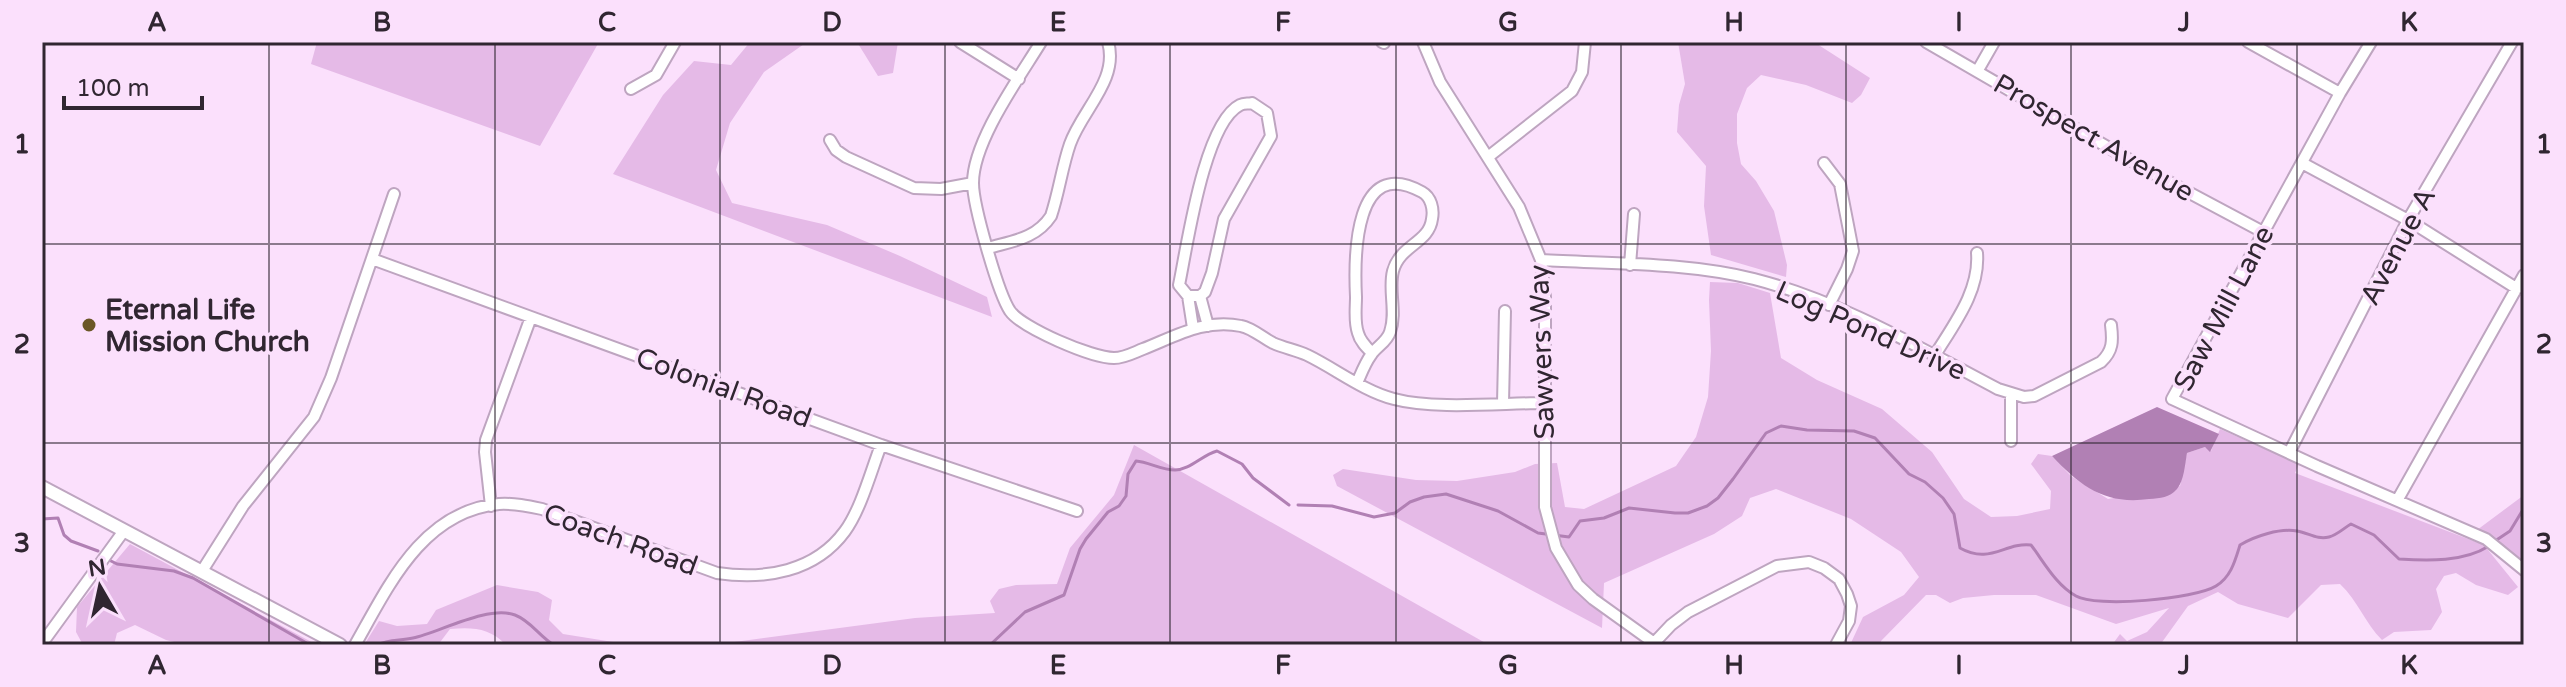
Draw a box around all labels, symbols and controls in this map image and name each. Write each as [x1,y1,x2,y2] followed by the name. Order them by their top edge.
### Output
[147,7,167,38] text: A
[373,7,391,38] text: B
[598,7,616,38] text: C
[822,7,842,38] text: D
[1050,7,1066,38] text: E
[1275,7,1291,38] text: F
[1498,7,1518,38] text: G
[1724,7,1744,38] text: H
[1955,7,1963,38] text: I
[2177,7,2190,38] text: J
[2400,7,2418,38] text: K
[64,60,202,110] scale bar
[1987,67,2200,209] street label: Prospect Avenue
[76,74,150,103] text: 100 m
[14,129,30,160] text: 1
[2536,129,2552,160] text: 1
[2353,182,2443,311] street label: Avenue A
[2166,220,2282,397] street label: Saw Mill Lane
[1522,264,1562,440] street label: Sawyers Way
[1770,274,1971,388] street label: Log Pond Drive
[105,293,310,359] place label: Eternal Life Mission Church
[80,316,98,334] marker: Eternal Life Mission Church
[14,329,30,360] text: 2
[2536,329,2552,360] text: 2
[631,340,816,435] street label: Colonial Road
[539,496,702,584] street label: Coach Road
[14,528,30,559] text: 3
[2536,528,2552,559] text: 3
[60,547,140,627] north arrow
[86,554,108,582] text: N
[147,650,167,681] text: A
[373,650,391,681] text: B
[598,650,616,681] text: C
[822,650,842,681] text: D
[1050,650,1066,681] text: E
[1275,650,1291,681] text: F
[1498,650,1518,681] text: G
[1724,650,1744,681] text: H
[1955,650,1963,681] text: I
[2177,650,2190,681] text: J
[2400,650,2418,681] text: K

